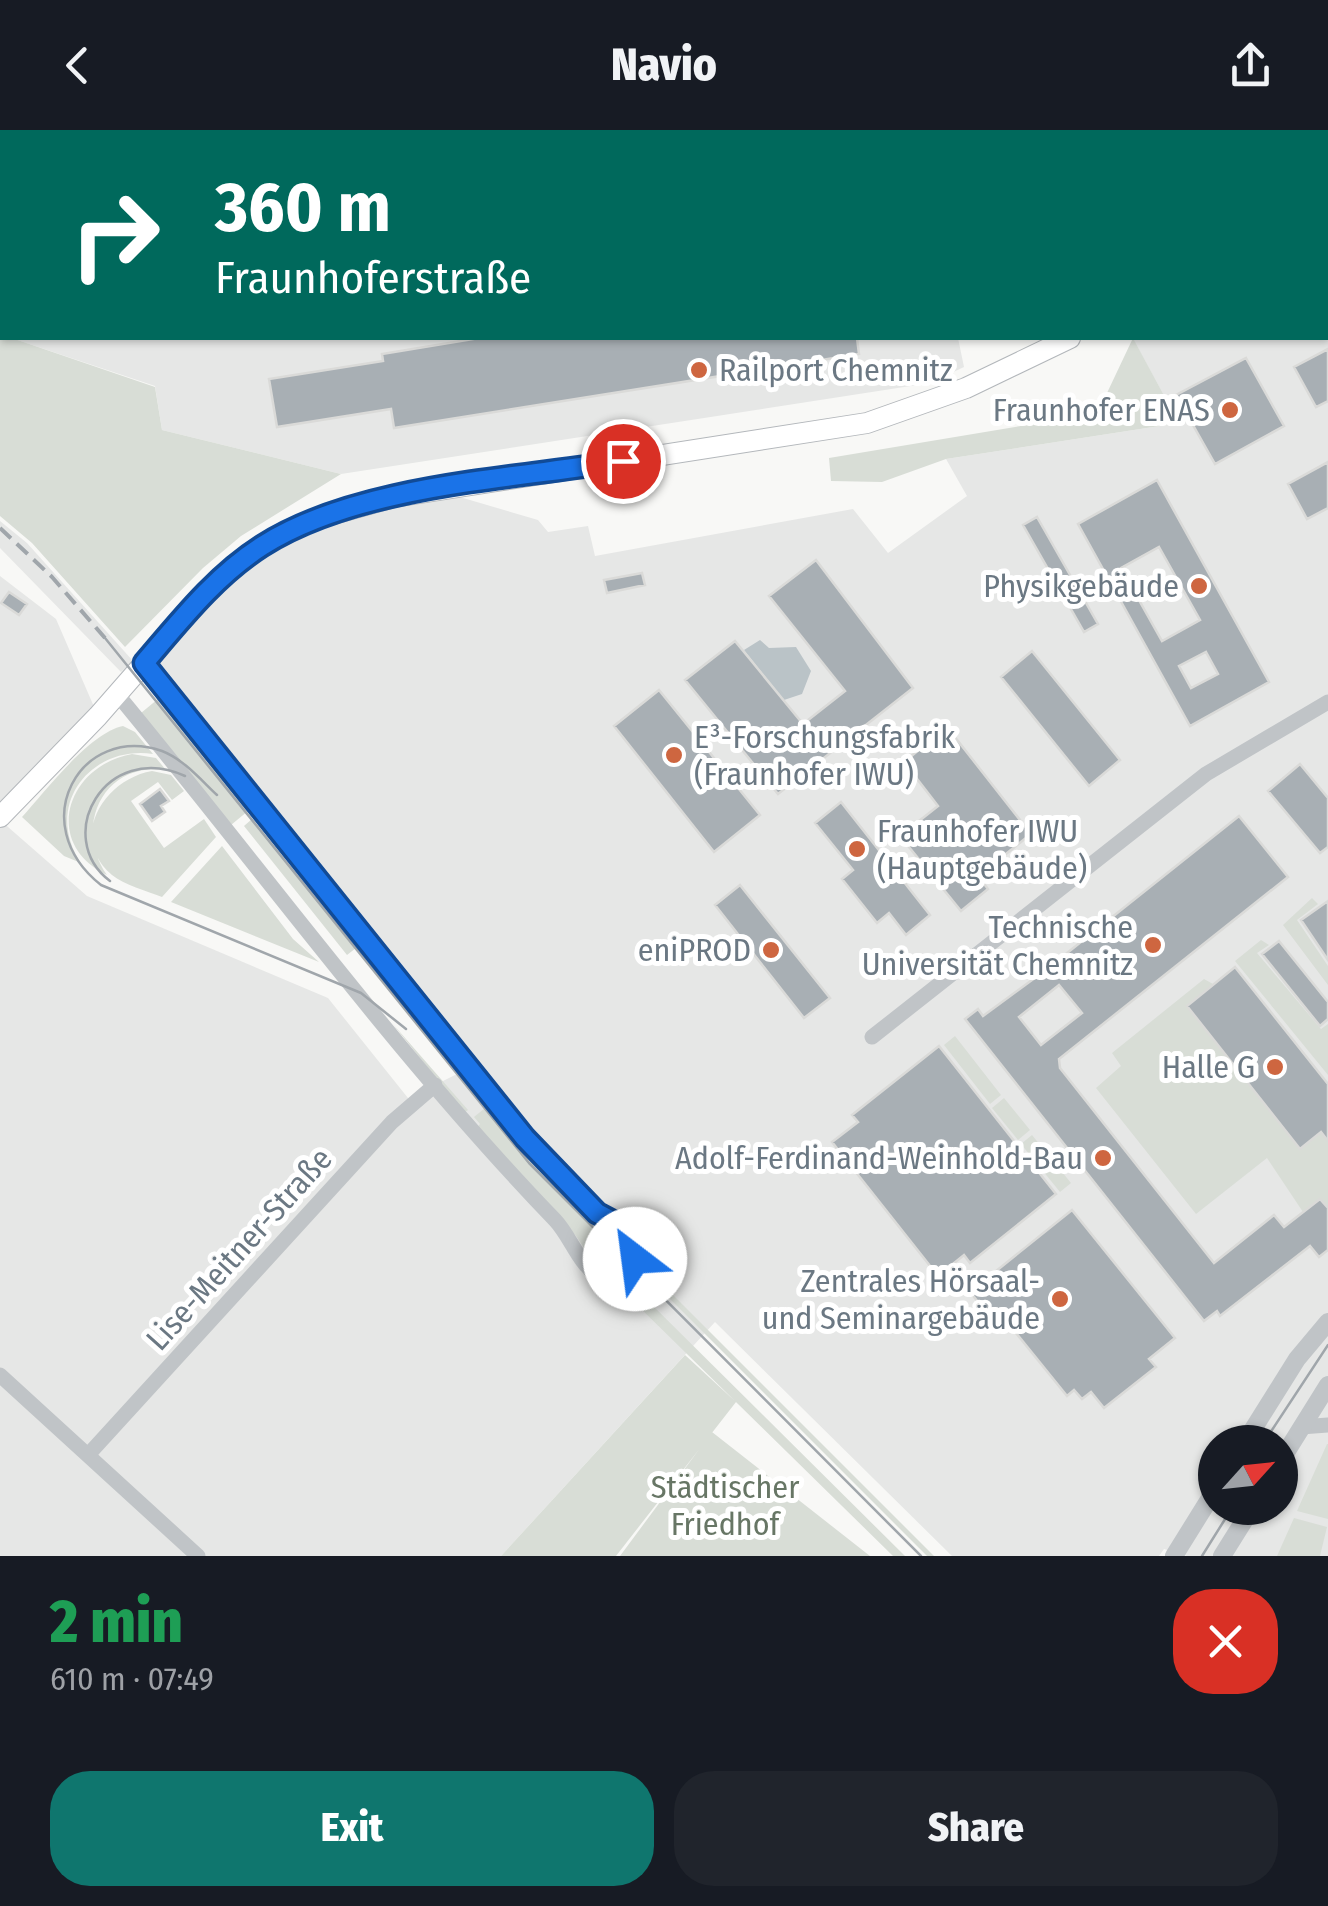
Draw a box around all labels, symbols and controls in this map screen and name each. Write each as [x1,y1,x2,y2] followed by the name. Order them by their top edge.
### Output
[50,38,105,93] icon: back
[611,38,717,92] text: Navio
[1223,38,1278,93] icon: share
[215,166,391,250] text: 360 m
[50,170,180,300] icon: right
[215,251,531,305] text: Fraunhoferstraße
[719,351,953,389] place label: Railport Chemnitz
[688,359,710,381] marker: Railport Chemnitz
[993,391,1210,429] place label: Fraunhofer ENAS
[1219,399,1241,421] marker: Fraunhofer ENAS
[581,419,666,504] pin
[596,434,651,489] icon: arrive
[983,567,1179,605] place label: Physikgebäude
[1188,575,1210,597] marker: Physikgebäude
[694,718,955,793] place label: E³-Forschungsfabrik (Fraunhofer IWU)
[663,744,685,766] marker: E³-Forschungsfabrik (Fraunhofer IWU)
[877,812,1087,887] place label: Fraunhofer IWU (Hauptgebäude)
[846,838,868,860] marker: Fraunhofer IWU (Hauptgebäude)
[862,908,1133,983] place label: Technische Universität Chemnitz
[638,931,751,969] place label: eniPROD
[1142,934,1164,956] marker: Technische Universität Chemnitz
[760,939,782,961] marker: eniPROD
[1162,1048,1255,1086] place label: Halle G
[1264,1056,1286,1078] marker: Halle G
[675,1139,1083,1177] place label: Adolf-Ferdinand-Weinhold-Bau
[138,1140,340,1358] street label: Lise-Meitner-Straße
[1092,1147,1114,1169] marker: Adolf-Ferdinand-Weinhold-Bau
[583,1207,687,1311] position arrow
[762,1262,1040,1337] place label: Zentrales Hörsaal- und Seminargebäude
[1049,1288,1071,1310] marker: Zentrales Hörsaal- und Seminargebäude
[1198,1425,1298,1525] north arrow
[1198,1425,1298,1525] map controls
[651,1468,799,1543] park label: Städtischer Friedhof
[50,1586,183,1658] text: 2 min
[1173,1589,1278,1694] button: close
[50,1660,214,1698] text: 610 m · 07:49
[50,1771,654,1886] button: Exit
[674,1771,1278,1886] button: Share

